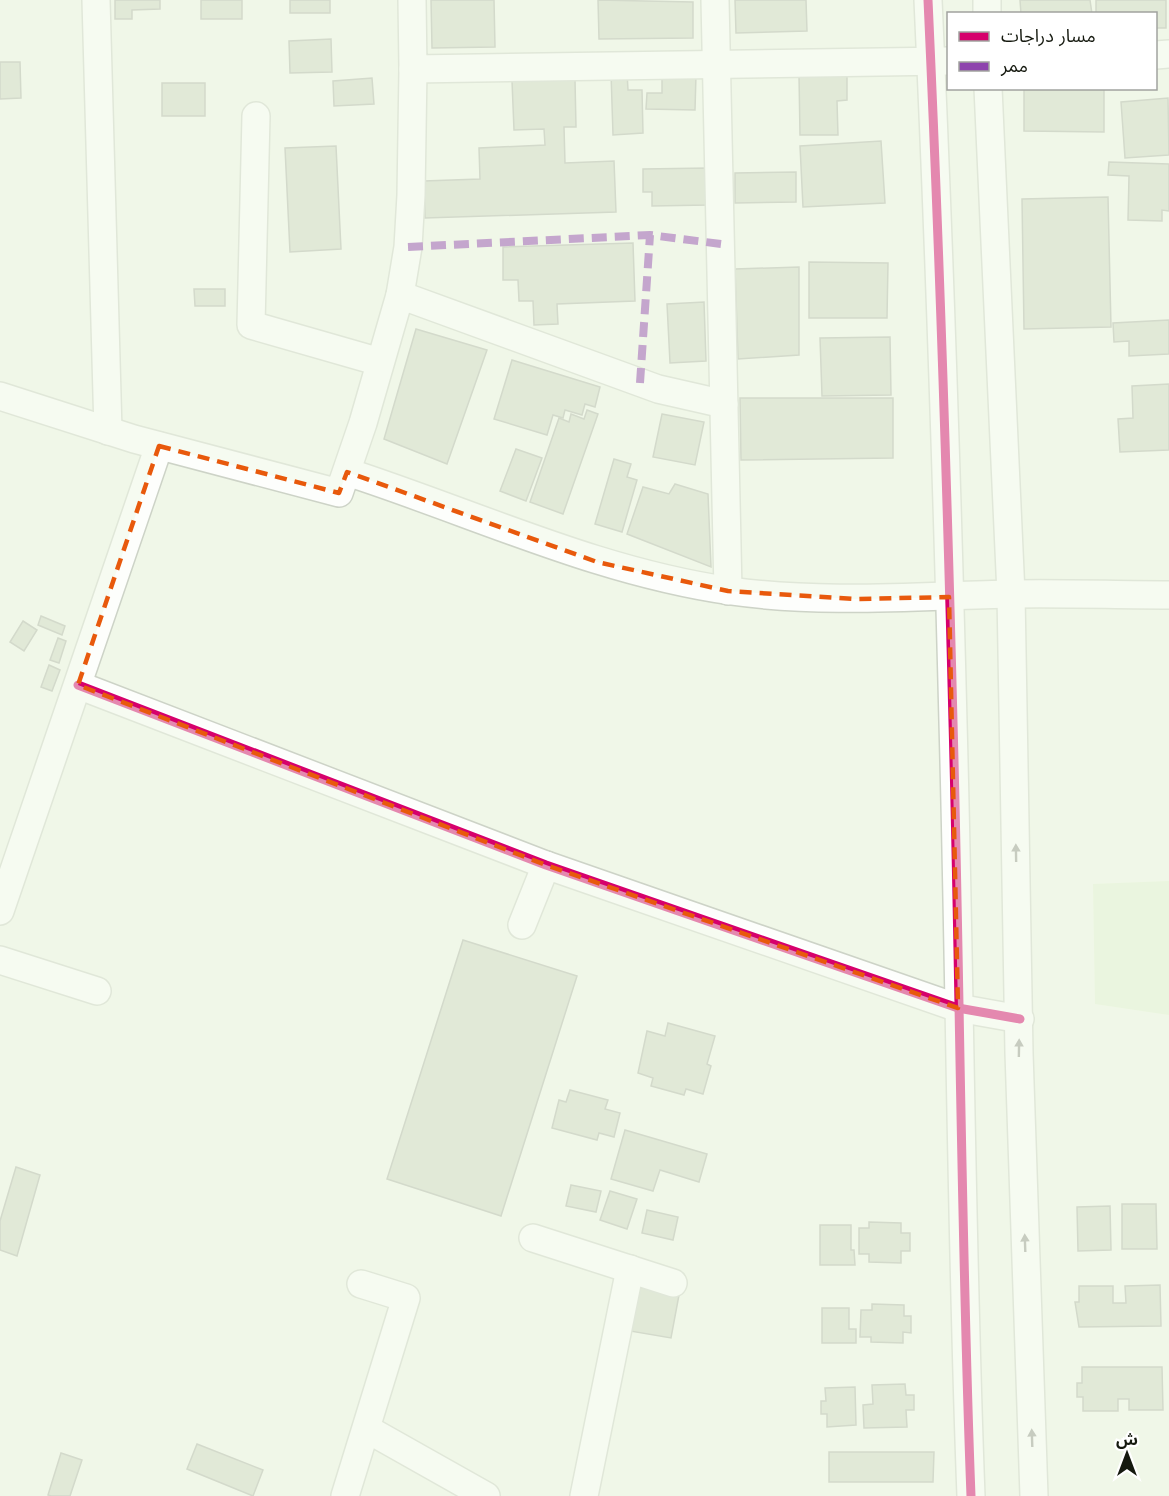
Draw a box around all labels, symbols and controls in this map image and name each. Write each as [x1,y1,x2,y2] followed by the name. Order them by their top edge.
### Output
[947,12,1157,90] legend
[1001,23,1096,49] text: مسار دراجات
[1000,53,1028,79] text: ممر
[1012,843,1021,862] one-way arrow
[1015,1038,1024,1057] one-way arrow
[1021,1233,1030,1252] one-way arrow
[1097,1424,1157,1484] north arrow
[1027,1428,1036,1447] one-way arrow
[1116,1428,1138,1451] text: ش

